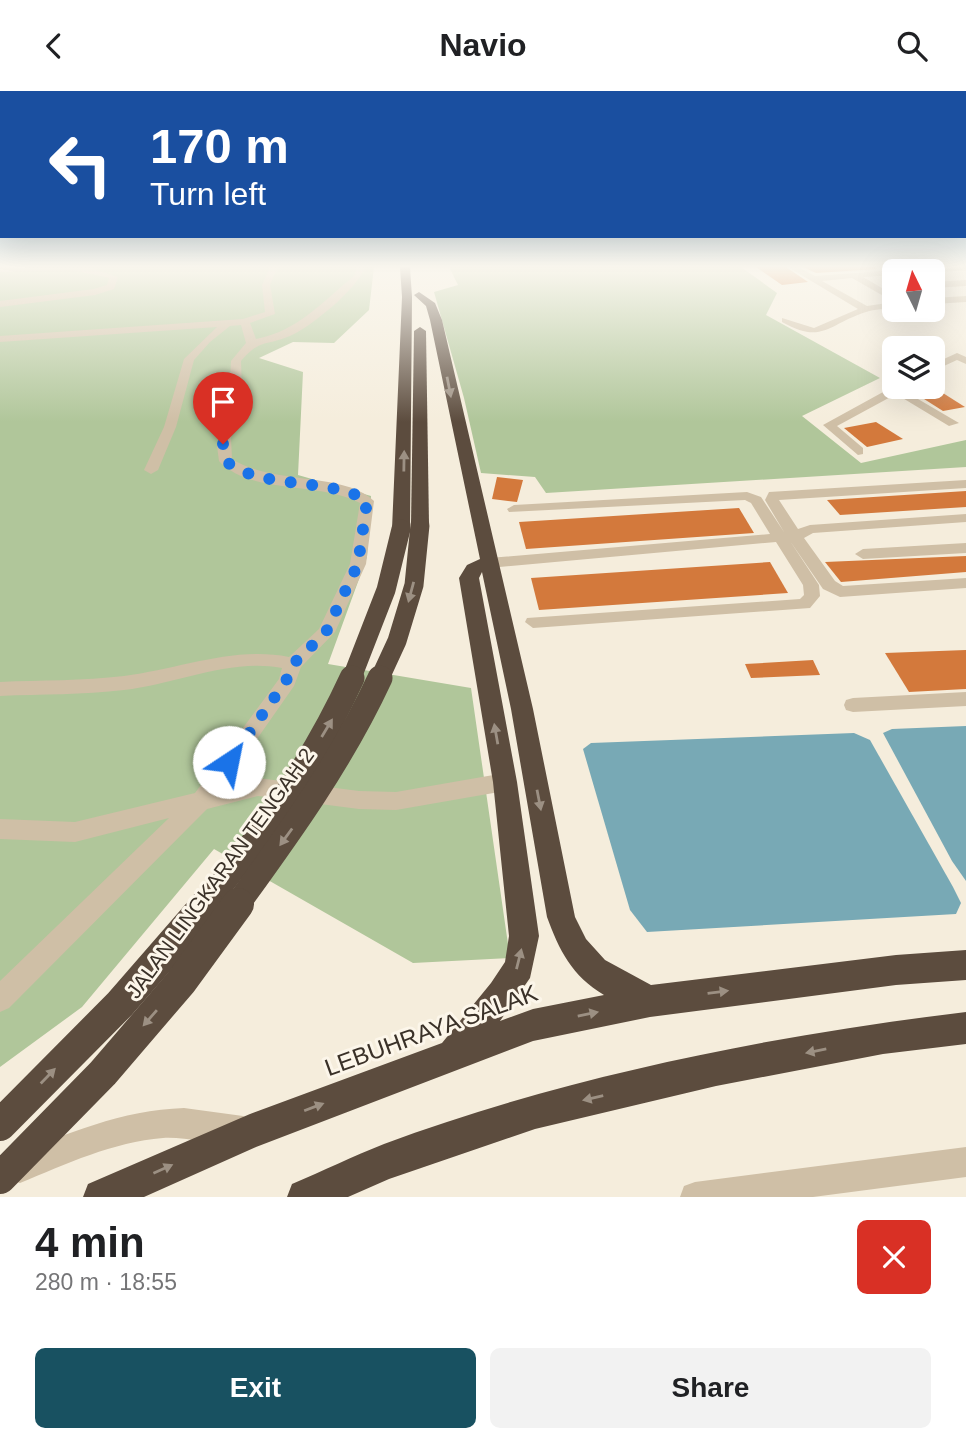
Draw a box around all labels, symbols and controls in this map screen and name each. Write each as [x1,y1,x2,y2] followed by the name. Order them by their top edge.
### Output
[35,27,73,65] icon: back
[439,27,527,63] text: Navio
[893,27,931,65] icon: search
[35,119,126,210] icon: left
[150,119,289,173] text: 170 m
[150,176,266,212] text: Turn left
[882,259,945,322] north arrow
[882,259,945,399] map controls
[882,336,945,399] button: layers
[193,372,253,444] pin
[444,376,455,398] one-way arrow
[204,383,242,421] icon: arrive
[398,449,409,471] one-way arrow
[405,581,416,603] one-way arrow
[320,718,333,738] one-way arrow
[490,723,501,745] one-way arrow
[192,725,266,799] position arrow
[122,744,318,1002] street label: JALAN LINGKARAN TENGAH 2
[534,789,545,811] one-way arrow
[280,828,294,846] one-way arrow
[514,948,525,970] one-way arrow
[321,979,541,1081] street label: LEBUHRAYA SALAK
[707,987,729,998] one-way arrow
[577,1008,599,1019] one-way arrow
[143,1010,158,1027] one-way arrow
[805,1046,827,1057] one-way arrow
[39,1068,56,1085] one-way arrow
[582,1093,604,1104] one-way arrow
[303,1102,324,1113] one-way arrow
[153,1163,173,1175] one-way arrow
[35,1219,145,1266] text: 4 min
[857,1220,931,1294] button: close
[35,1269,177,1295] text: 280 m · 18:55
[35,1348,476,1428] button: Exit
[490,1348,931,1428] button: Share

